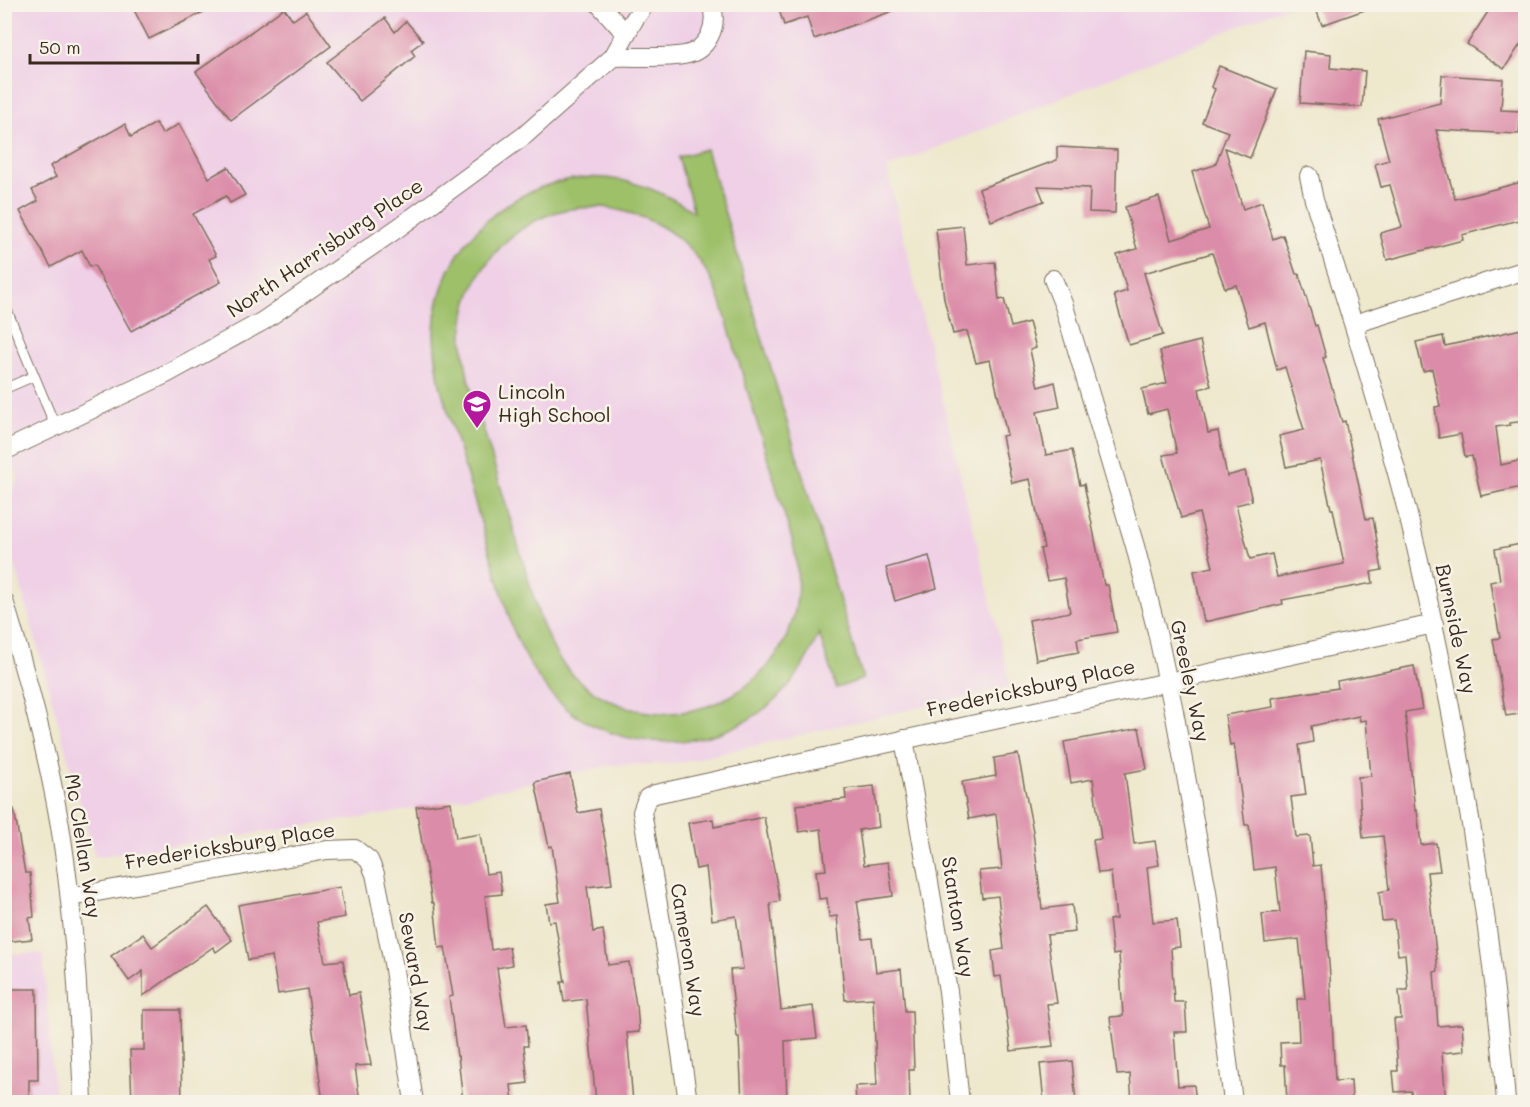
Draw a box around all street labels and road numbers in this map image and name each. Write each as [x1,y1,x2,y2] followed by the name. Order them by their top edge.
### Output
[221,172,428,323] street label: North Harrisburg Place
[1431,561,1483,696] street label: Burnside Way
[1165,617,1217,744] street label: Greeley Way
[924,652,1137,722] street label: Fredericksburg Place
[60,772,108,920] street label: Mc Clellan Way
[123,816,337,874] street label: Fredericksburg Place
[937,854,981,979] street label: Stanton Way
[666,881,712,1018] street label: Cameron Way
[394,910,440,1034] street label: Seward Way

